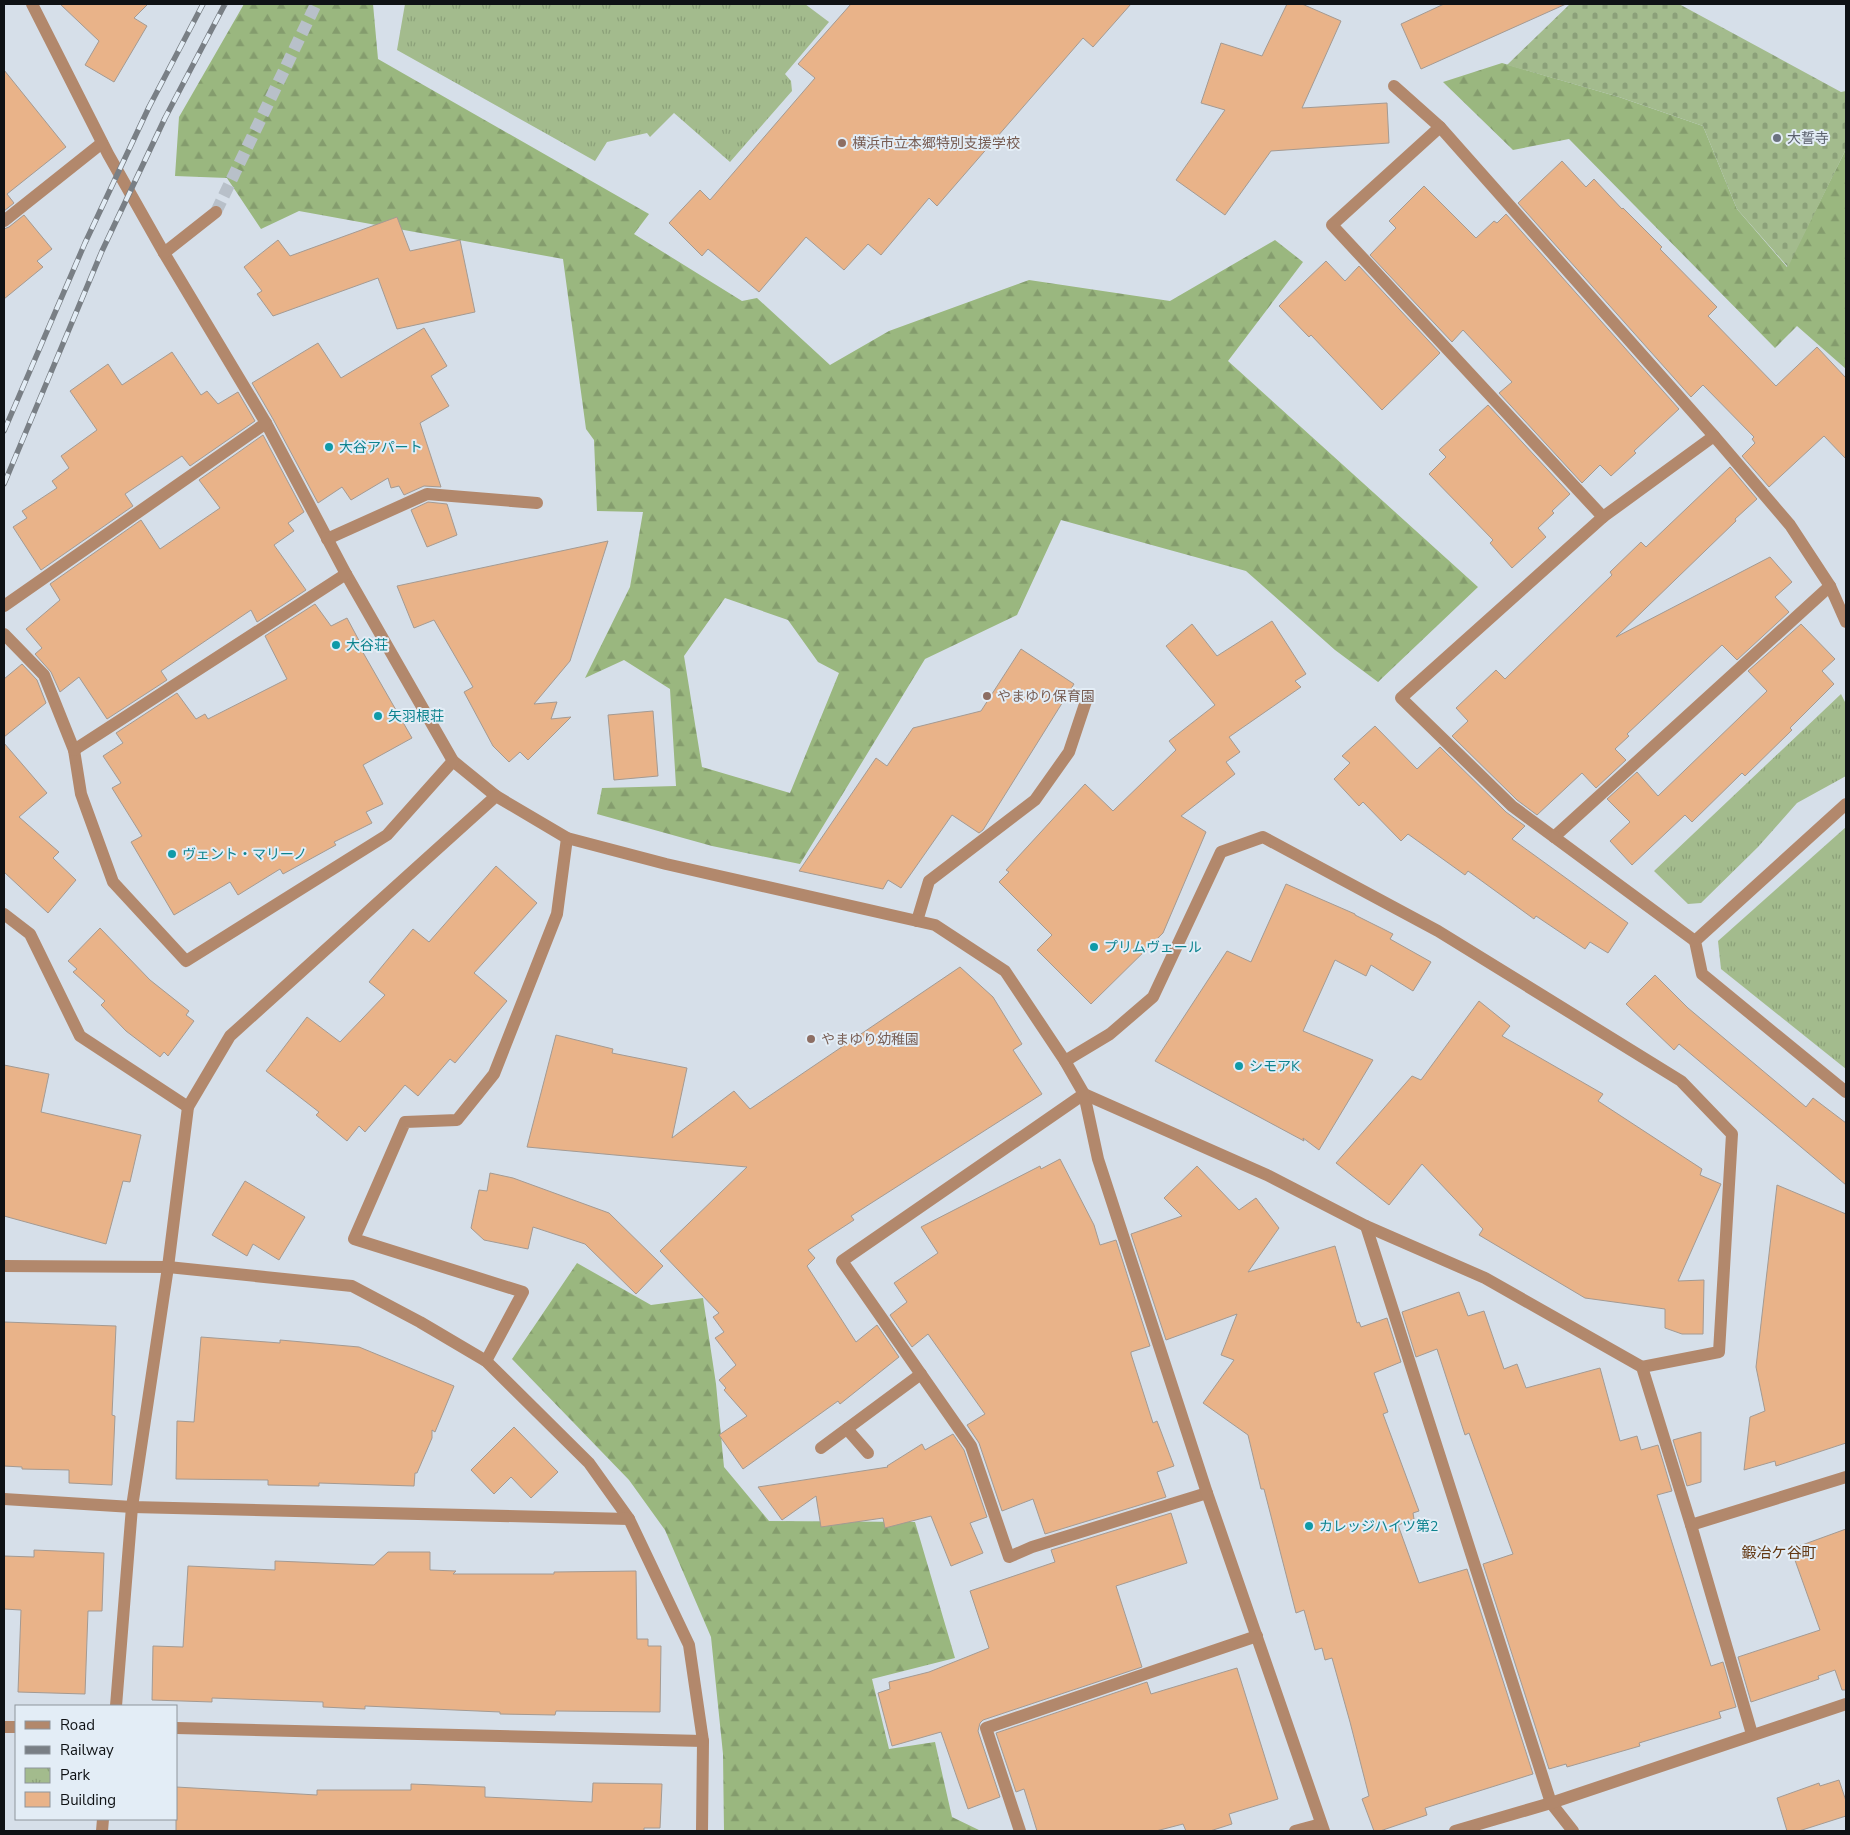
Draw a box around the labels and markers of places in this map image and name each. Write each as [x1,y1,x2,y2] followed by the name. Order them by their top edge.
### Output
[1787,129,1829,148] place label: 大誓寺
[1771,132,1783,144] marker: 大誓寺
[852,134,1020,153] place label: 横浜市立本郷特別支援学校
[836,137,848,149] marker: 横浜市立本郷特別支援学校
[339,438,423,457] place label: 大谷アパート
[323,441,335,453] marker: 大谷アパート
[346,636,388,655] place label: 大谷荘
[330,639,342,651] marker: 大谷荘
[997,687,1095,706] place label: やまゆり保育園
[981,690,993,702] marker: やまゆり保育園
[388,707,444,726] place label: 矢羽根荘
[372,710,384,722] marker: 矢羽根荘
[182,845,307,864] place label: ヴェント・マリーノ
[166,848,178,860] marker: ヴェント・マリーノ
[1104,938,1202,957] place label: プリムヴェール
[1088,941,1100,953] marker: プリムヴェール
[821,1030,919,1049] place label: やまゆり幼稚園
[805,1033,817,1045] marker: やまゆり幼稚園
[1249,1057,1300,1076] place label: シモアK
[1233,1060,1245,1072] marker: シモアK
[1319,1517,1438,1536] place label: カレッジハイツ第2
[1303,1520,1315,1532] marker: カレッジハイツ第2

